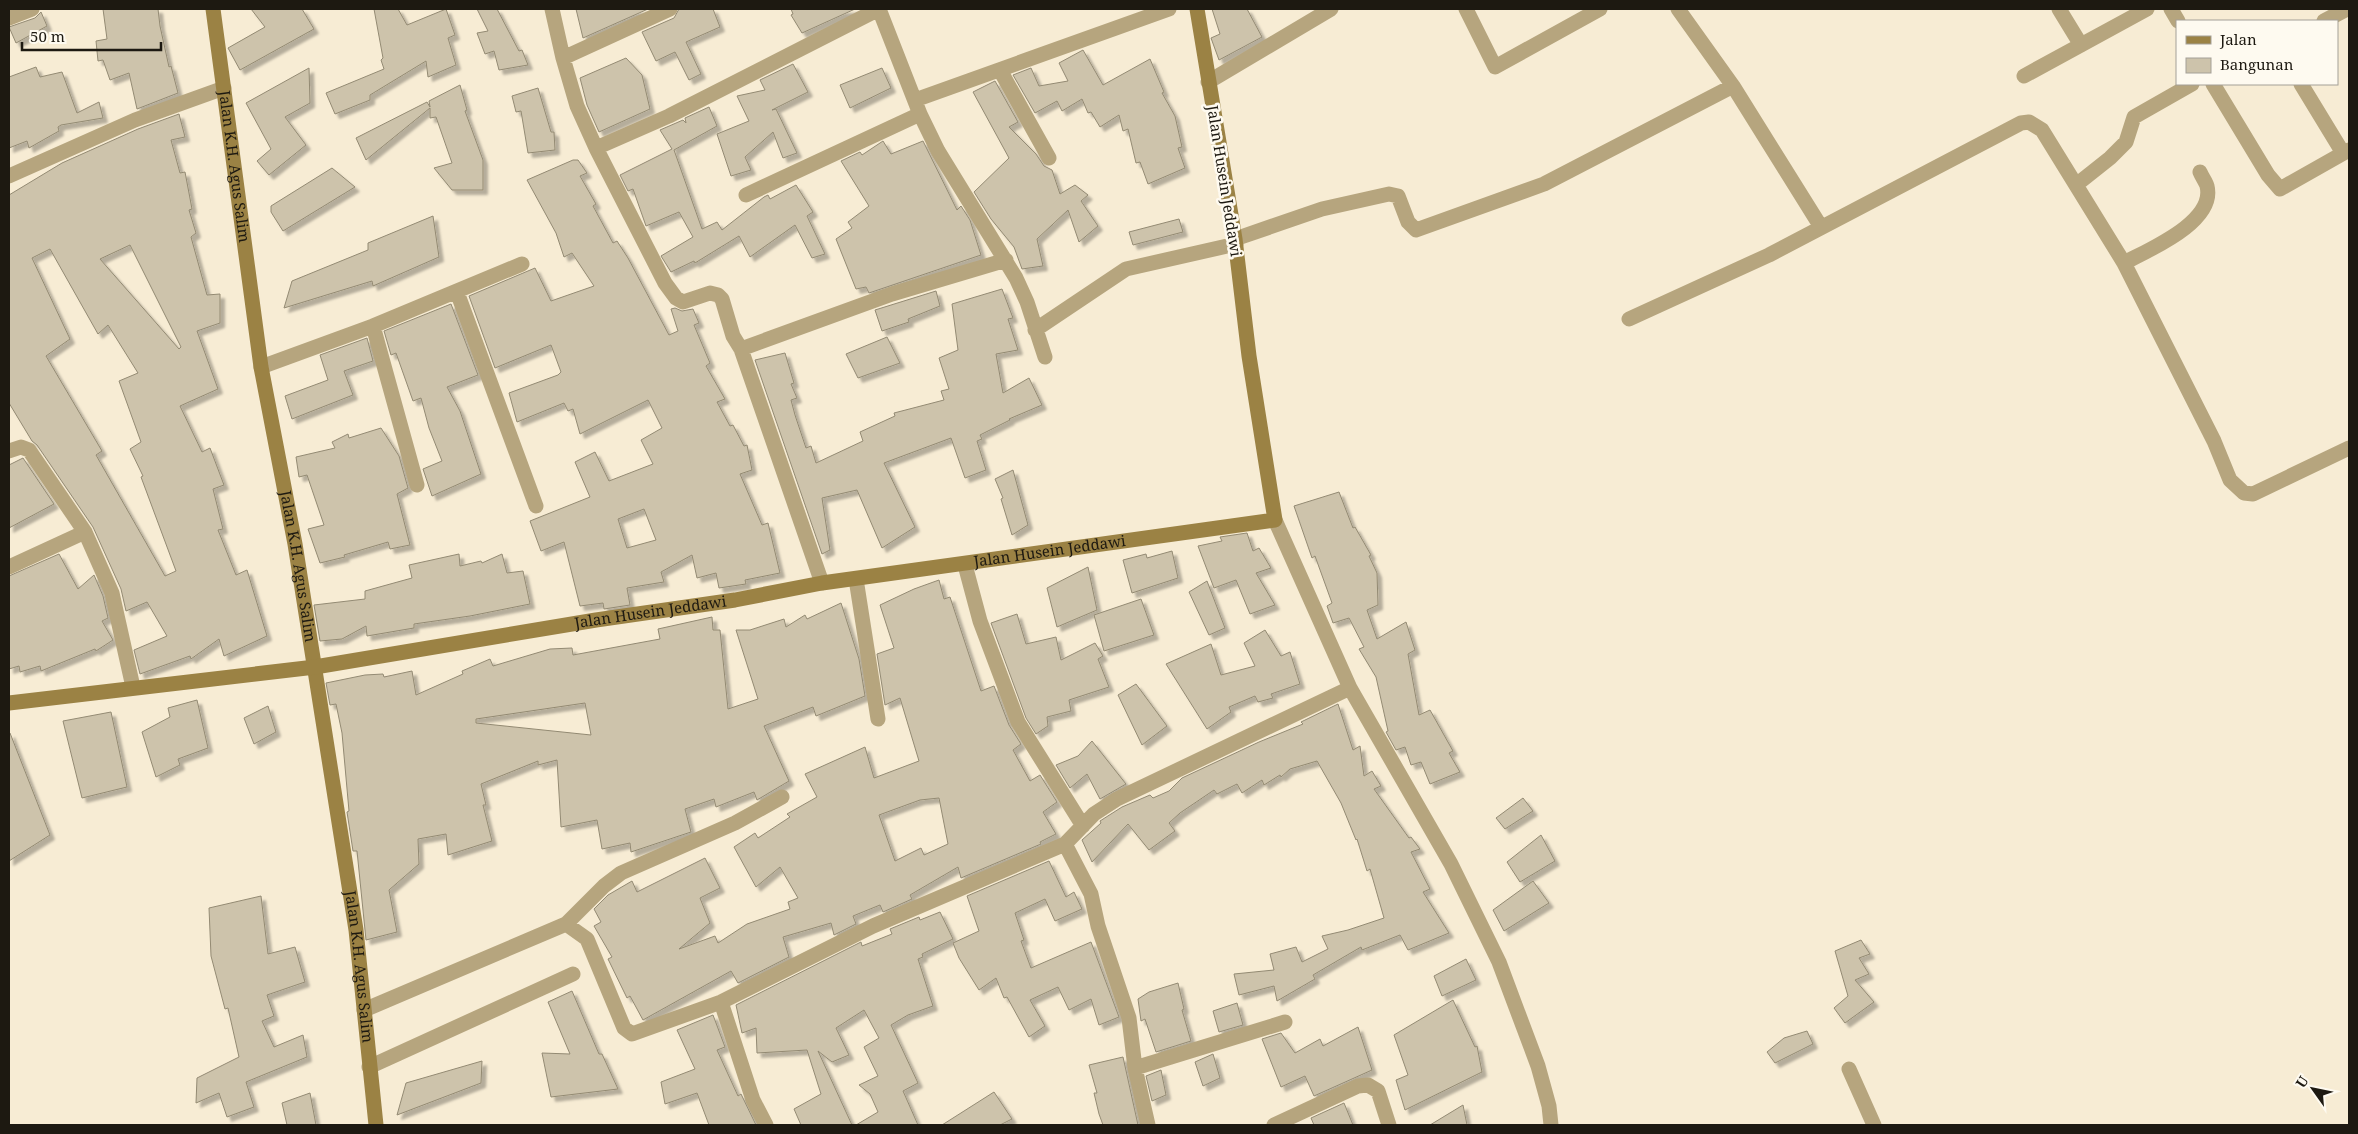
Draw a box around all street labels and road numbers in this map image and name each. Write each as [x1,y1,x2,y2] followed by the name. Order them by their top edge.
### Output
[215,88,255,244] street label: Jalan K.H. Agus Salim
[1203,103,1247,258] street label: Jalan Husein Jeddawi
[276,488,321,643] street label: Jalan K.H. Agus Salim
[971,530,1127,571] street label: Jalan Husein Jeddawi
[572,590,728,633] street label: Jalan Husein Jeddawi
[341,888,379,1044] street label: Jalan K.H. Agus Salim

